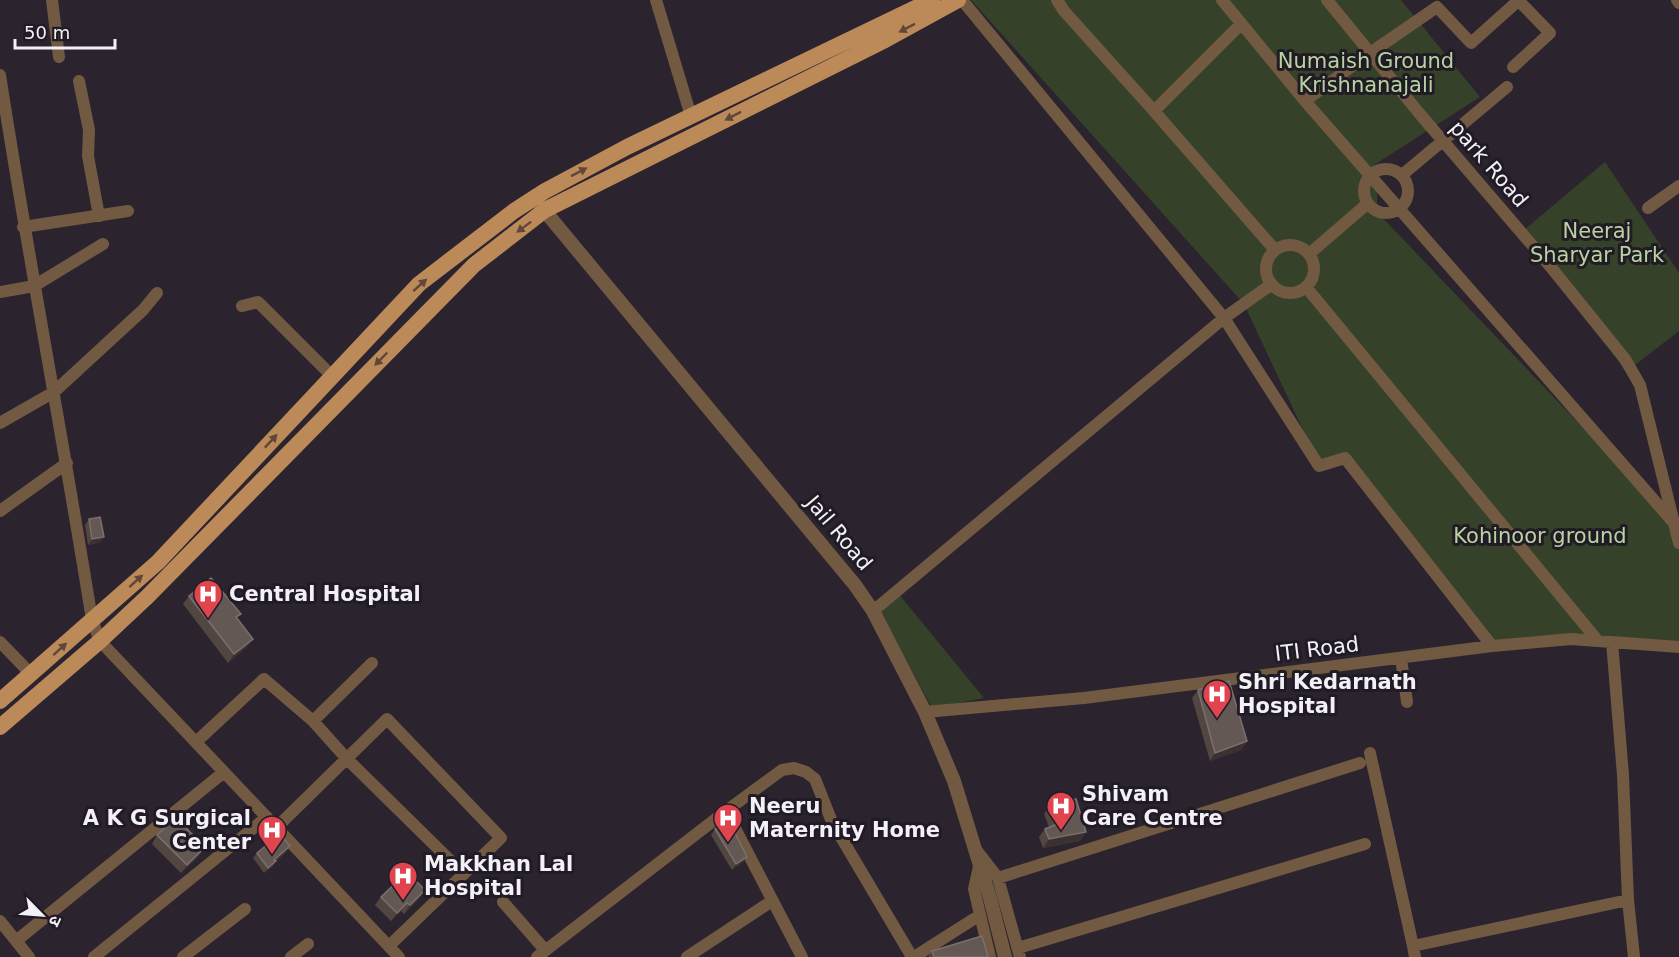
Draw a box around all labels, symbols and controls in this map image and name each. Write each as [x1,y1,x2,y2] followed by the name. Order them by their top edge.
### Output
[15,12,116,50] scale bar
[24,22,70,43] text: 50 m
[898,23,915,33] one-way arrow
[1278,49,1454,97] park label: Numaish Ground Krishnanajali
[724,111,741,121] one-way arrow
[1445,116,1533,212] street label: park Road
[571,167,588,177] one-way arrow
[1530,219,1665,267] park label: Neeraj Sharyar Park
[516,220,531,232] one-way arrow
[412,279,427,292] one-way arrow
[375,351,389,365] one-way arrow
[264,434,277,449] one-way arrow
[800,489,877,575] street label: Jail Road
[1453,524,1627,548] park label: Kohinoor ground
[128,575,143,588] one-way arrow
[192,578,224,620] hospital icon: Central Hospital
[229,582,421,606] place label: Central Hospital
[1274,632,1360,666] street label: ITI Road
[52,643,67,656] one-way arrow
[1238,670,1417,718] place label: Shri Kedarnath Hospital
[1201,678,1233,720] hospital icon: Shri Kedarnath Hospital
[1082,782,1223,830] place label: Shivam Care Centre
[1045,790,1077,832] hospital icon: Shivam Care Centre
[749,794,940,842] place label: Neeru Maternity Home
[712,802,744,844] hospital icon: Neeru Maternity Home
[83,806,252,854] place label: A K G Surgical Center
[256,814,288,856] hospital icon: A K G Surgical Center
[424,852,573,900] place label: Makkhan Lal Hospital
[387,860,419,902] hospital icon: Makkhan Lal Hospital
[12,885,72,945] north arrow
[44,913,66,930] text: उ

